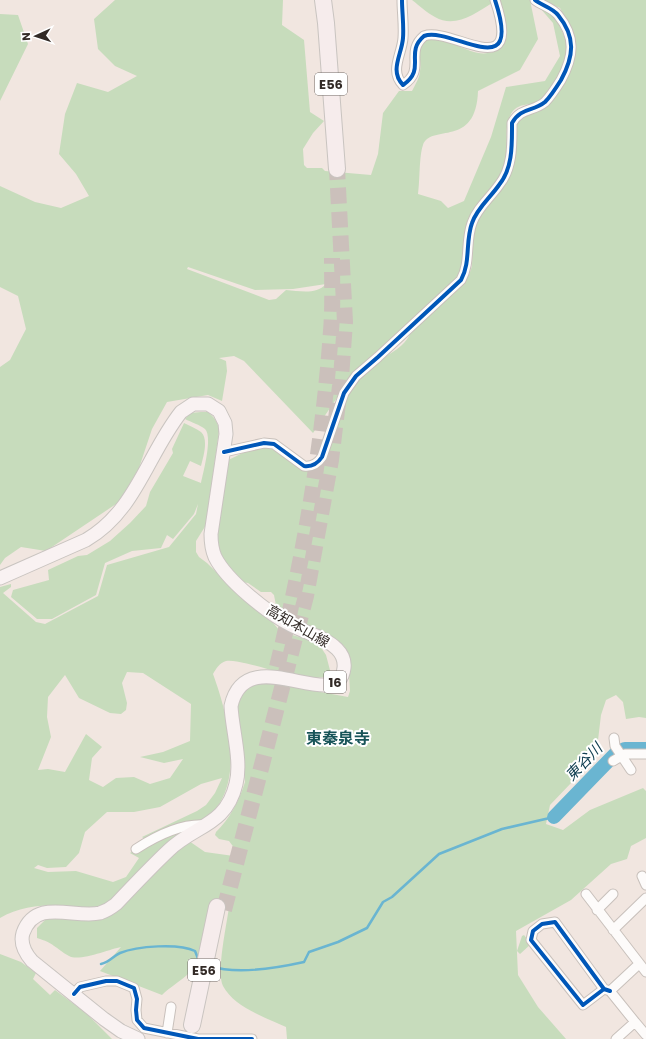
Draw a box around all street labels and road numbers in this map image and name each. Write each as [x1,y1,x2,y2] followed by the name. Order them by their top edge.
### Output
[315,73,347,95] road number: E56
[263,600,333,652] street label: 高知本山線
[324,671,346,693] road number: 16
[188,959,220,981] road number: E56

